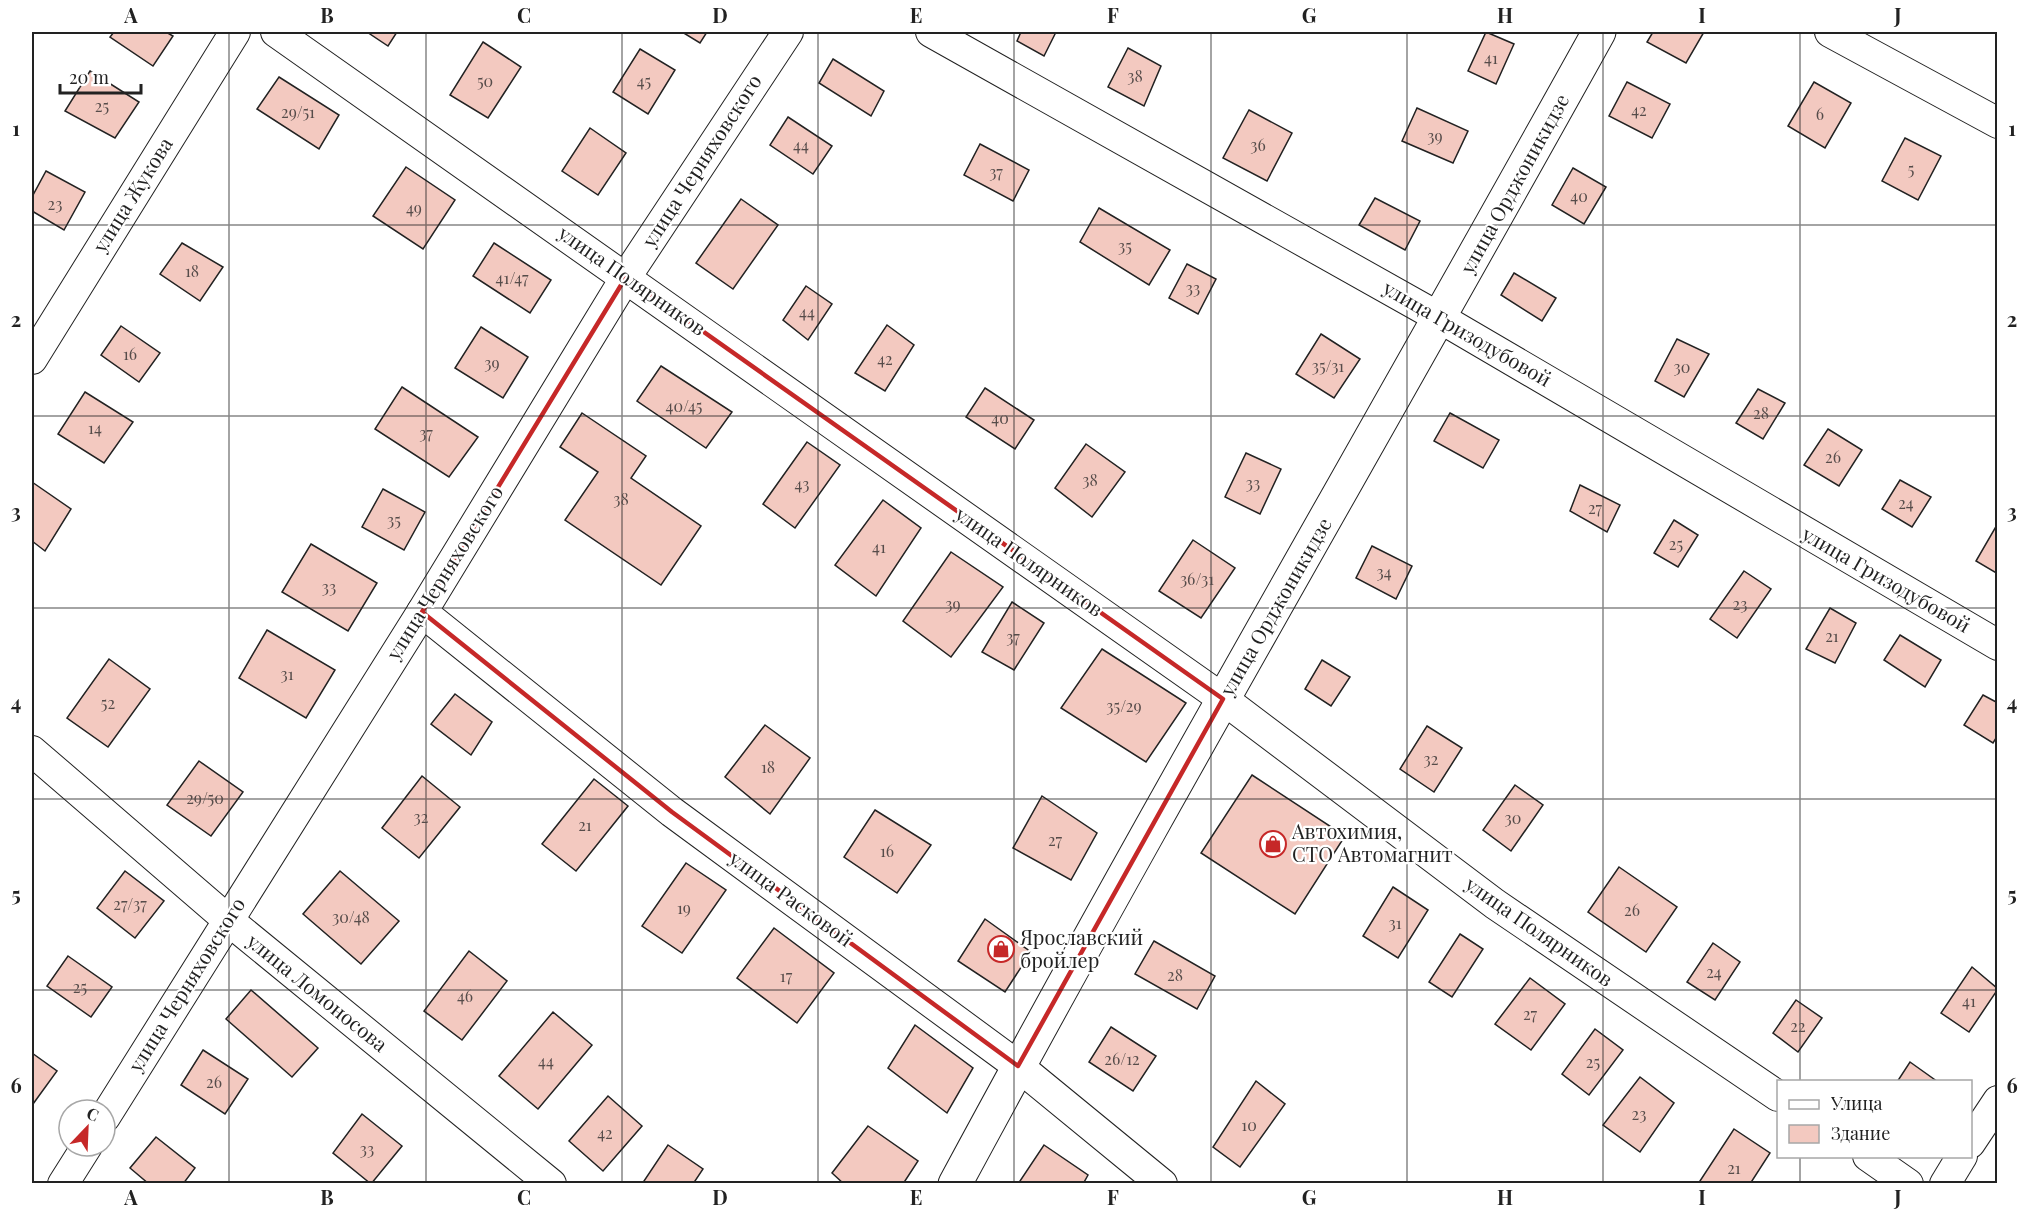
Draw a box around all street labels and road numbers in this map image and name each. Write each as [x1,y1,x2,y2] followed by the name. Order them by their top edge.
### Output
[634,69,767,253] street label: улица Черняховского
[1453,89,1574,279] street label: улица Орджоникидзе
[85,132,178,258] street label: улица Жукова
[553,218,712,341] street label: улица Полярников
[1378,273,1557,392] street label: улица Гризодубовой
[379,480,508,665] street label: улица Черняховского
[950,499,1109,622] street label: улица Полярников
[1212,512,1337,701] street label: улица Орджоникидзе
[1797,519,1976,638] street label: улица Гризодубовой
[724,843,859,952] street label: улица Расковой
[1460,869,1619,992] street label: улица Полярников
[121,892,250,1077] street label: улица Черняховского
[241,926,394,1057] street label: улица Ломоносова

